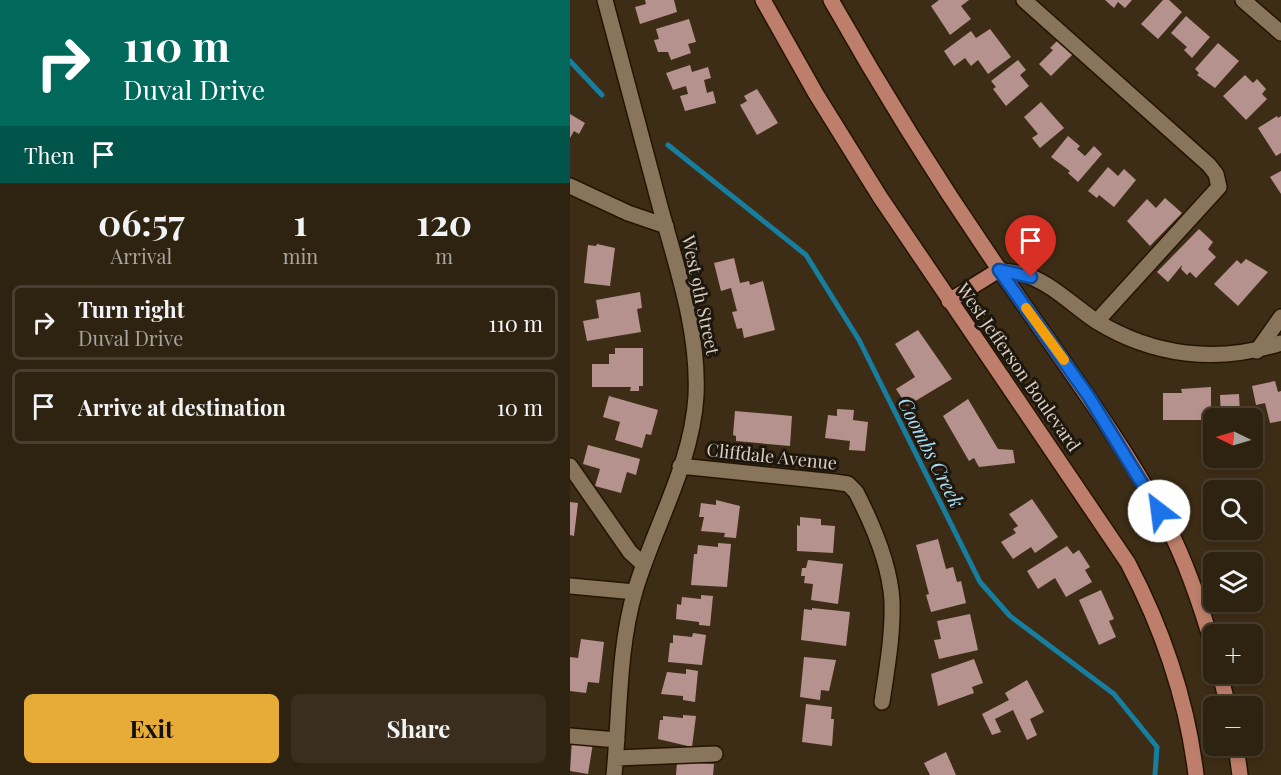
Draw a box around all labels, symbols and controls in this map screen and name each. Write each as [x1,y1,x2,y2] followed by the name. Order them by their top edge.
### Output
[123,17,230,73] text: 110 m
[24,24,102,102] icon: right
[123,71,265,107] text: Duval Drive
[87,138,120,171] icon: arrive
[24,140,75,170] text: Then
[98,197,185,245] text: 06:57
[294,197,307,245] text: 1
[416,197,472,245] text: 120
[1005,215,1056,277] pin
[1014,224,1047,257] icon: arrive
[676,232,726,358] street label: West 9th Street
[111,242,172,269] text: Arrival
[283,242,318,269] text: min
[435,242,453,269] text: m
[951,277,1087,456] street label: West Jefferson Boulevard
[78,294,184,324] text: Turn right
[27,306,60,339] icon: right
[489,308,543,338] text: 110 m
[78,324,183,351] text: Duval Drive
[27,390,60,423] icon: arrive
[78,392,286,422] text: Arrive at destination
[497,392,543,422] text: 10 m
[893,392,971,512] water label: Coombs Creek
[1203,408,1263,468] north arrow
[1203,408,1263,756] map controls
[706,437,838,475] street label: Cliffdale Avenue
[1127,479,1191,543] position arrow
[1203,480,1263,540] button: search
[1203,552,1263,612] button: layers
[1203,624,1263,684] button: +
[24,694,279,763] button: Exit
[291,694,546,763] button: Share
[1203,696,1263,756] button: −

